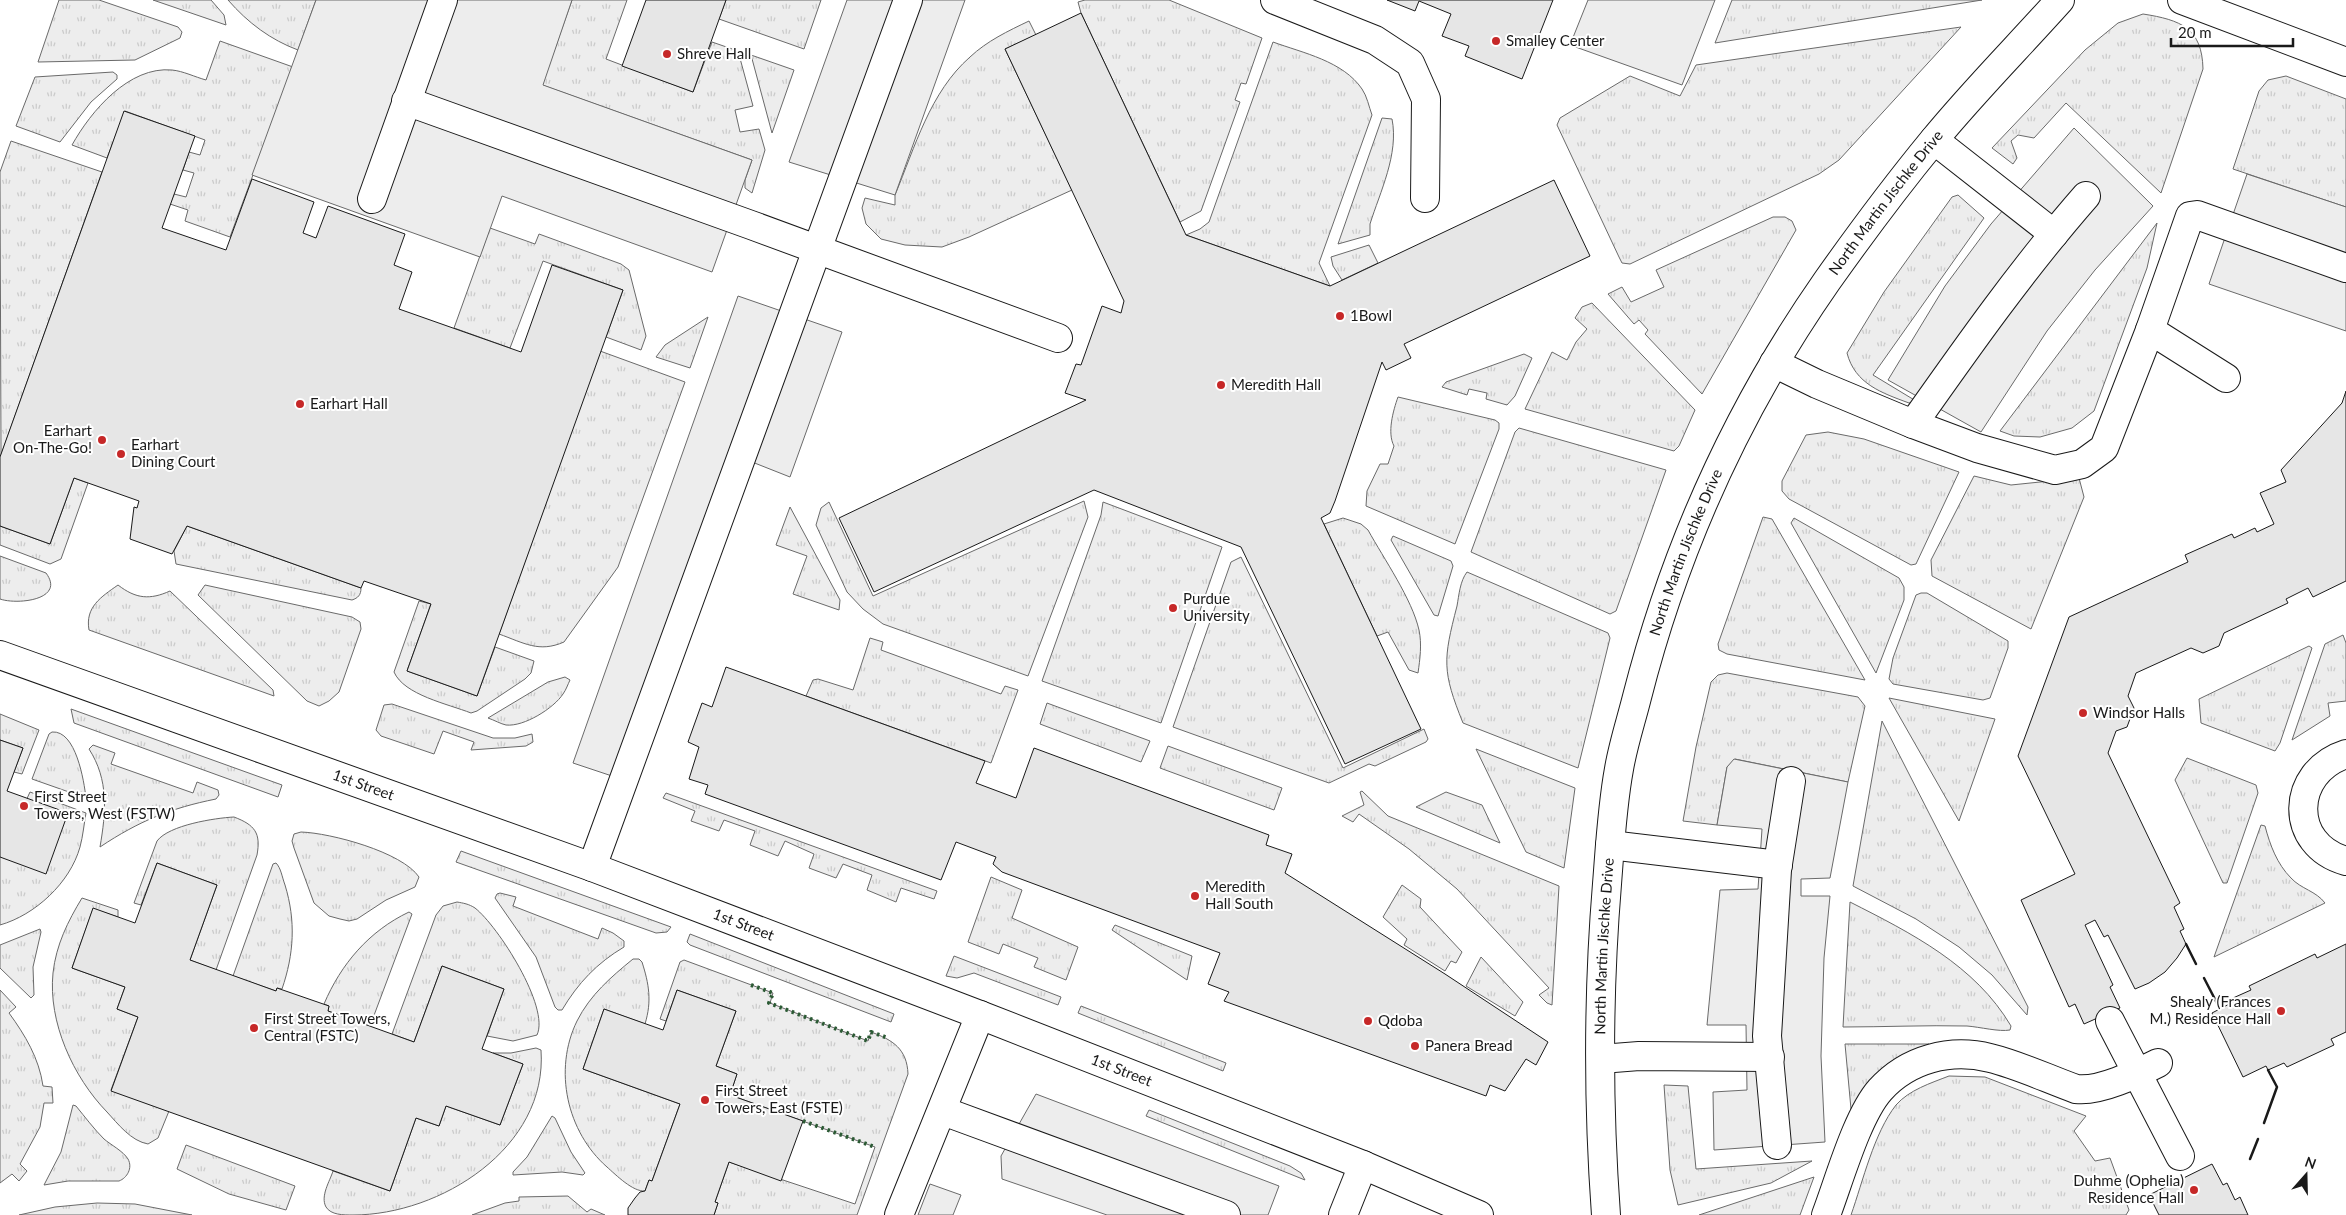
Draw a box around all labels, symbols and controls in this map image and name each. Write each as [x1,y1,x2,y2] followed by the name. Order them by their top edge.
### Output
[2171,15,2294,47] scale bar
[2178,23,2212,41] text: 20 m
[1506,31,1605,49] place label: Smalley Center
[1490,35,1502,47] marker: Smalley Center
[677,44,751,62] place label: Shreve Hall
[661,48,673,60] marker: Shreve Hall
[1824,126,1946,278] street label: North Martin Jischke Drive
[1350,306,1392,324] place label: 1Bowl
[1334,310,1346,322] marker: 1Bowl
[1231,375,1321,393] place label: Meredith Hall
[1215,379,1227,391] marker: Meredith Hall
[310,394,388,412] place label: Earhart Hall
[294,398,306,410] marker: Earhart Hall
[13,421,93,456] place label: Earhart On-The-Go!
[96,434,108,446] marker: Earhart On-The-Go!
[131,435,216,470] place label: Earhart Dining Court
[115,448,127,460] marker: Earhart Dining Court
[1645,466,1725,638] street label: North Martin Jischke Drive
[1183,589,1250,624] place label: Purdue University
[1167,602,1179,614] marker: Purdue University
[2093,703,2185,721] place label: Windsor Halls
[2077,707,2089,719] marker: Windsor Halls
[331,765,397,804] street label: 1st Street
[34,787,175,822] place label: First Street Towers, West (FSTW)
[18,800,30,812] marker: First Street Towers, West (FSTW)
[1590,857,1617,1035] street label: North Martin Jischke Drive
[1205,877,1273,912] place label: Meredith Hall South
[1189,890,1201,902] marker: Meredith Hall South
[711,904,778,944] street label: 1st Street
[2150,992,2271,1027] place label: Shealy (Frances M.) Residence Hall
[2275,1005,2287,1017] marker: Shealy (Frances M.) Residence Hall
[264,1009,390,1044] place label: First Street Towers, Central (FSTC)
[1378,1011,1423,1029] place label: Qdoba
[1362,1015,1374,1027] marker: Qdoba
[248,1022,260,1034] marker: First Street Towers, Central (FSTC)
[1425,1036,1513,1054] place label: Panera Bread
[1409,1040,1421,1052] marker: Panera Bread
[1089,1049,1155,1090] street label: 1st Street
[715,1081,843,1116] place label: First Street Towers, East (FSTE)
[699,1094,711,1106] marker: First Street Towers, East (FSTE)
[2281,1150,2331,1200] north arrow
[2303,1152,2319,1172] text: N
[2073,1171,2184,1206] place label: Duhme (Ophelia) Residence Hall
[2188,1184,2200,1196] marker: Duhme (Ophelia) Residence Hall

